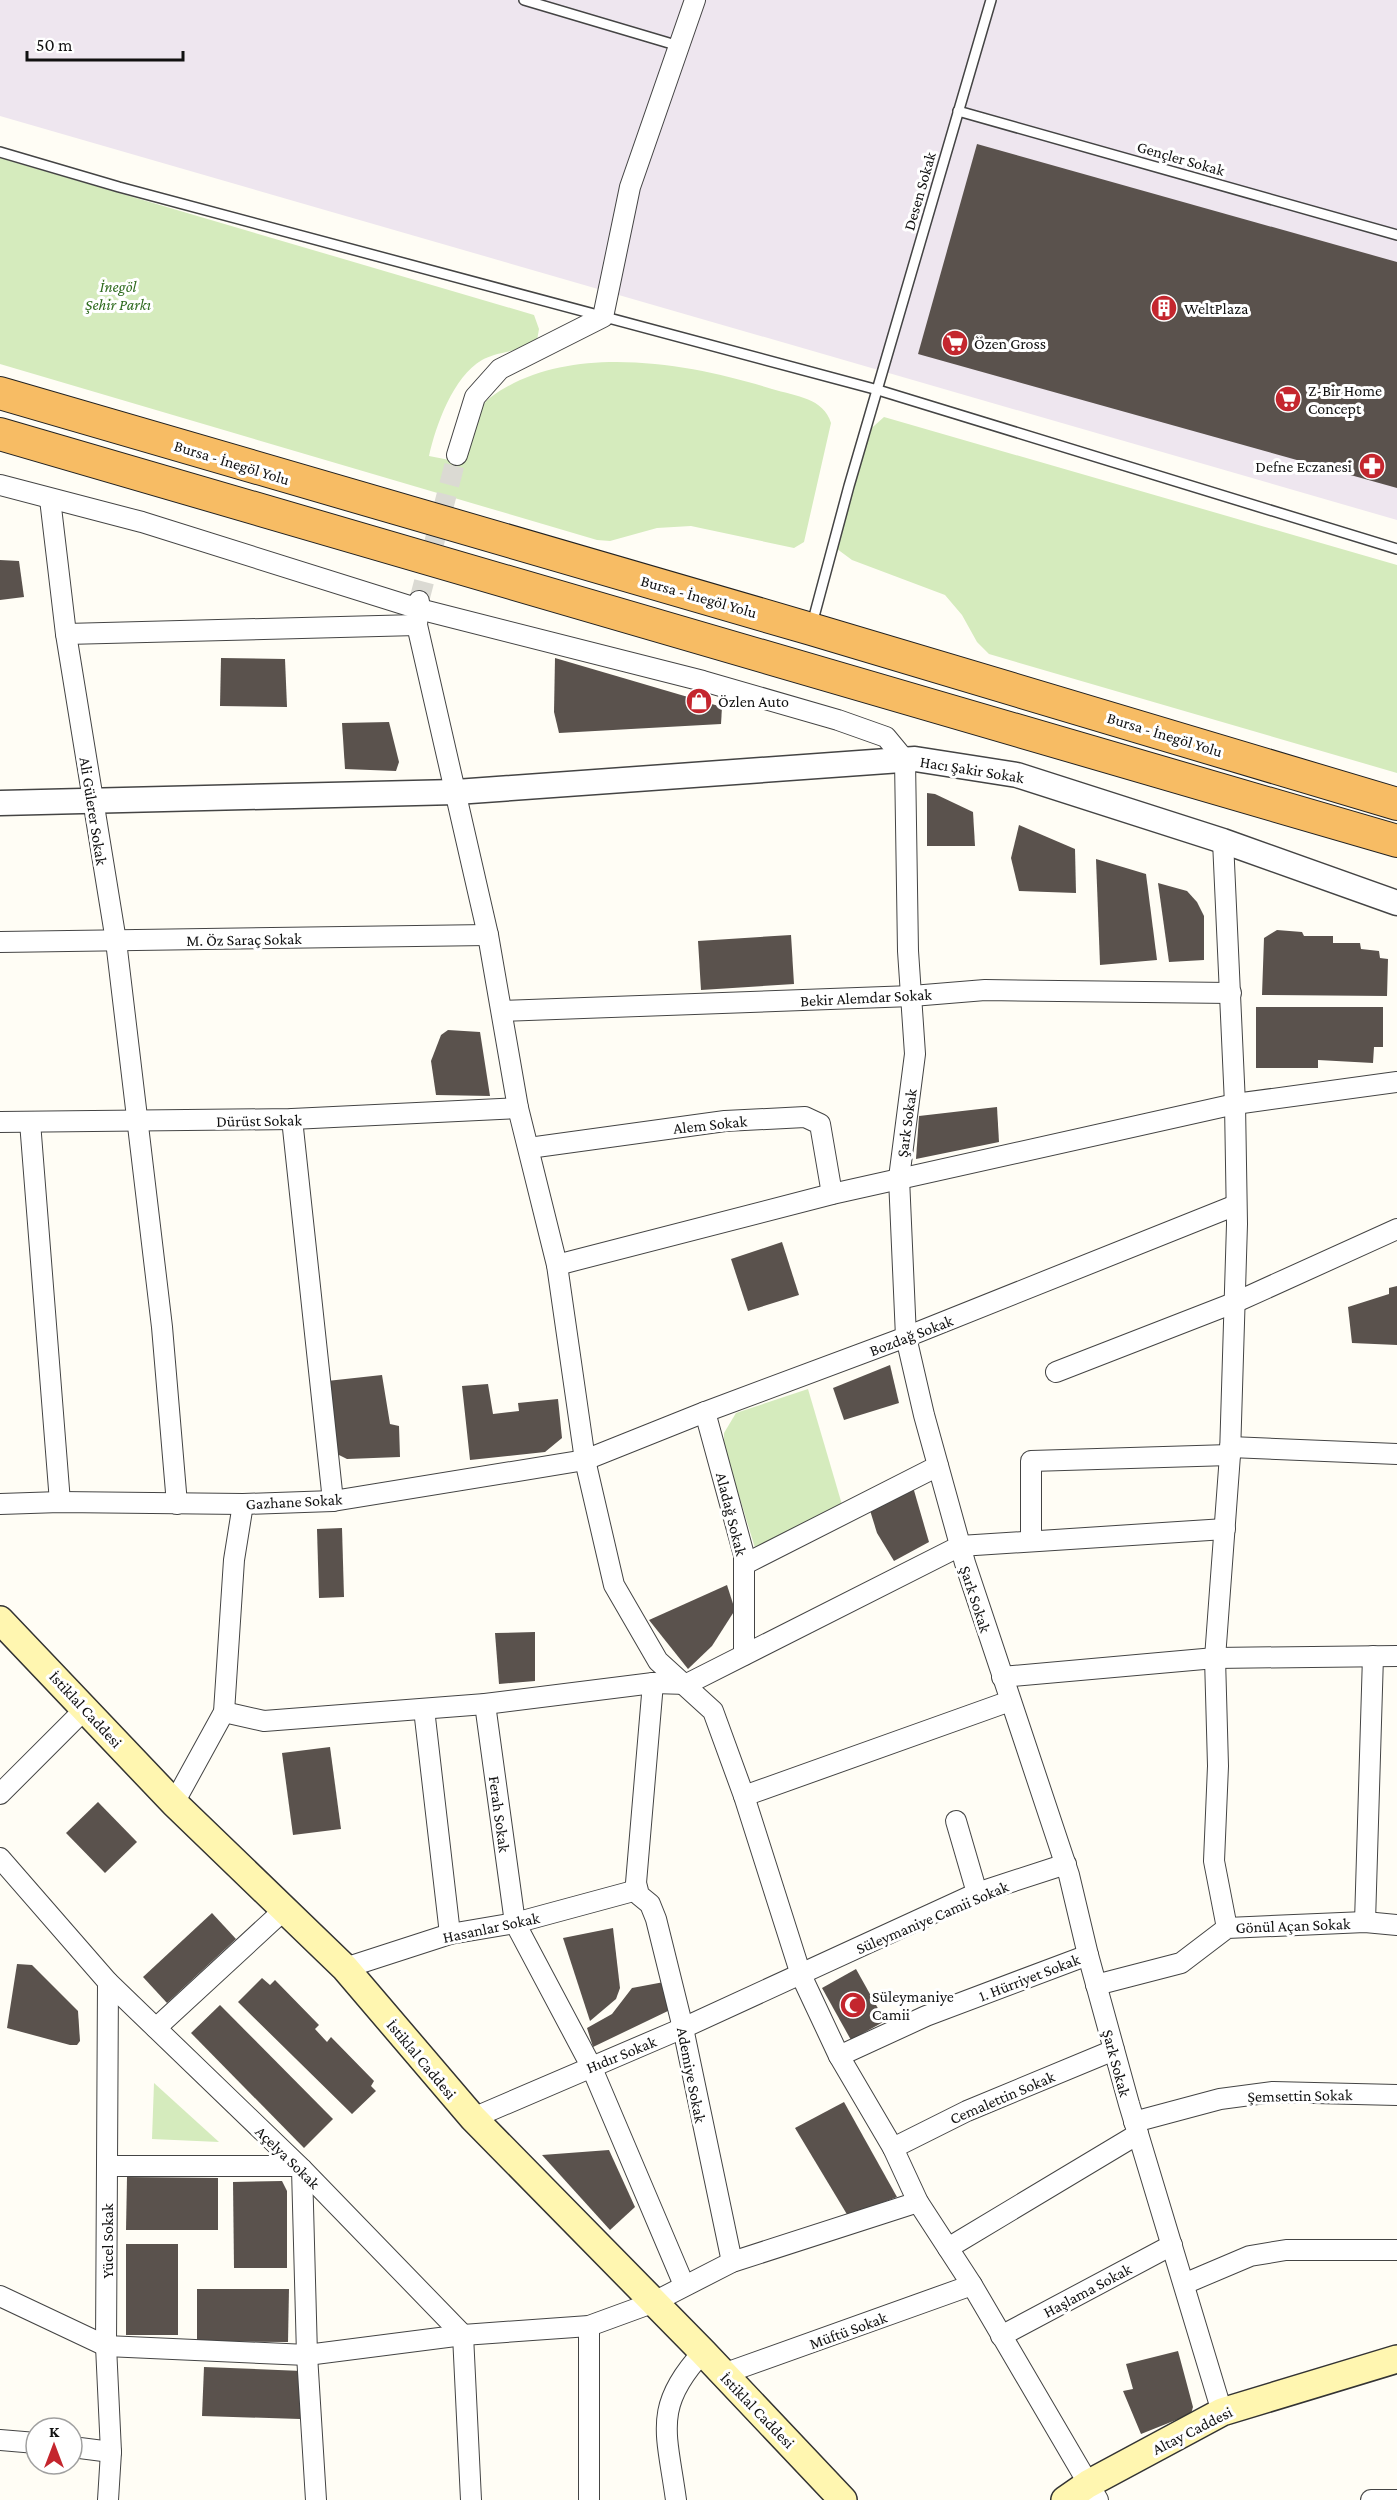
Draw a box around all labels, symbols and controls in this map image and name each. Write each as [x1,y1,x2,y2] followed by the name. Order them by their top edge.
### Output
[27,24,183,62] scale bar
[36,35,73,55] text: 50 m
[1135,138,1227,180] street label: Gençler Sokak
[900,150,939,232] street label: Desen Sokak
[85,278,151,314] park label: İnegöl Şehir Parkı
[1149,293,1179,323] building icon: WeltPlaza
[1184,300,1249,317] place label: WeltPlaza
[940,328,970,358] supermarket icon: Özen Gross
[974,335,1046,352] place label: Özen Gross
[1308,382,1382,418] place label: Z-Bir Home Concept
[1273,384,1303,414] supermarket icon: Z-Bir Home Concept
[172,437,292,489] street label: Bursa - İnegöl Yolu
[1357,451,1387,481] pharmacy icon: Defne Eczanesi
[1255,458,1352,475] place label: Defne Eczanesi
[639,572,759,622] street label: Bursa - İnegöl Yolu
[684,686,714,716] shop icon: Özlen Auto
[718,693,789,710] place label: Özlen Auto
[1105,709,1225,761] street label: Bursa - İnegöl Yolu
[918,753,1026,787] street label: Hacı Şakir Sokak
[77,756,111,867] street label: Ali Gülerer Sokak
[186,930,302,950] street label: M. Öz Saraç Sokak
[800,986,933,1009] street label: Bekir Alemdar Sokak
[893,1087,921,1159] street label: Şark Sokak
[216,1111,302,1130] street label: Dürüst Sokak
[672,1112,748,1137] street label: Alem Sokak
[867,1312,956,1360] street label: Bozdağ Sokak
[712,1471,750,1558] street label: Aladağ Sokak
[245,1490,343,1513] street label: Gazhane Sokak
[956,1564,994,1635] street label: Şark Sokak
[46,1668,125,1751] street label: İstiklal Caddesi
[486,1775,513,1854] street label: Ferah Sokak
[853,1877,1012,1958] street label: Süleymaniye Camii Sokak
[441,1909,541,1946] street label: Hasanlar Sokak
[1235,1915,1351,1937] street label: Gönül Açan Sokak
[976,1950,1083,2006] street label: 1. Hürriyet Sokak
[872,1988,954,2023] place label: Süleymaniye Camii
[838,1990,868,2020] mosque icon: Süleymaniye Camii
[384,2016,460,2102] street label: İstiklal Caddesi
[673,2026,709,2125] street label: Ademiye Sokak
[1098,2028,1134,2099] street label: Şark Sokak
[584,2033,659,2076] street label: Hıdır Sokak
[947,2068,1058,2127] street label: Cemalettin Sokak
[1247,2086,1353,2106] street label: Şemsettin Sokak
[251,2123,324,2193] street label: Açelya Sokak
[99,2203,116,2279] street label: Yücel Sokak
[1040,2260,1135,2322] street label: Haşlama Sokak
[807,2308,890,2352] street label: Müftü Sokak
[717,2369,798,2452] street label: İstiklal Caddesi
[1149,2403,1235,2459] street label: Altay Caddesi
[24,2416,84,2476] north arrow
[49,2423,60,2440] text: K

